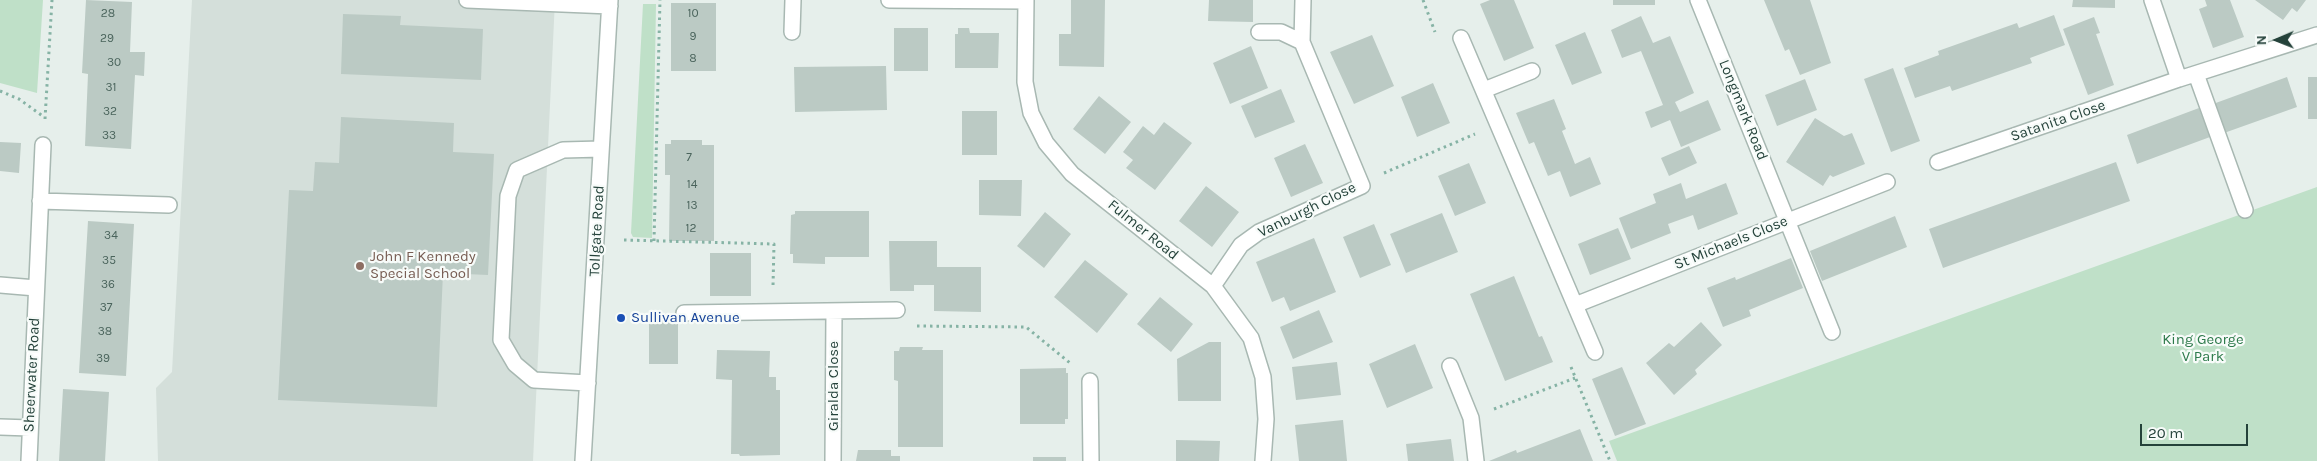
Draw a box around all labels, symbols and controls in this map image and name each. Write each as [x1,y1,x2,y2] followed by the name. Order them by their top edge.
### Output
[101,7,115,21] house number: 28
[687,7,699,21] house number: 10
[2252,15,2302,65] north arrow
[690,30,696,44] house number: 9
[100,32,114,46] house number: 29
[2253,35,2270,45] text: N
[689,52,697,66] house number: 8
[107,56,121,70] house number: 30
[1715,57,1771,163] street label: Longmark Road
[105,81,117,95] house number: 31
[2008,96,2108,146] street label: Satanita Close
[103,105,117,119] house number: 32
[102,129,116,143] house number: 33
[686,151,692,165] house number: 7
[687,178,697,192] house number: 14
[1255,179,1359,241] street label: Vanburgh Close
[586,185,608,277] street label: Tollgate Road
[1104,196,1182,264] street label: Fulmer Road
[686,199,698,213] house number: 13
[1672,212,1790,274] street label: St Michaels Close
[686,222,696,236] house number: 12
[104,229,118,243] house number: 34
[370,248,476,283] place label: John F Kennedy Special School
[102,254,116,268] house number: 35
[354,260,366,272] marker: John F Kennedy Special School
[101,278,115,292] house number: 36
[100,301,112,315] house number: 37
[631,309,740,327] place label: Sullivan Avenue
[615,312,627,324] marker: Sullivan Avenue
[20,317,44,433] street label: Sheerwater Road
[98,325,112,339] house number: 38
[2162,331,2244,366] park label: King George V Park
[825,341,843,431] street label: Giralda Close
[96,352,110,366] house number: 39
[2142,414,2250,446] scale bar
[2148,424,2183,442] text: 20 m

